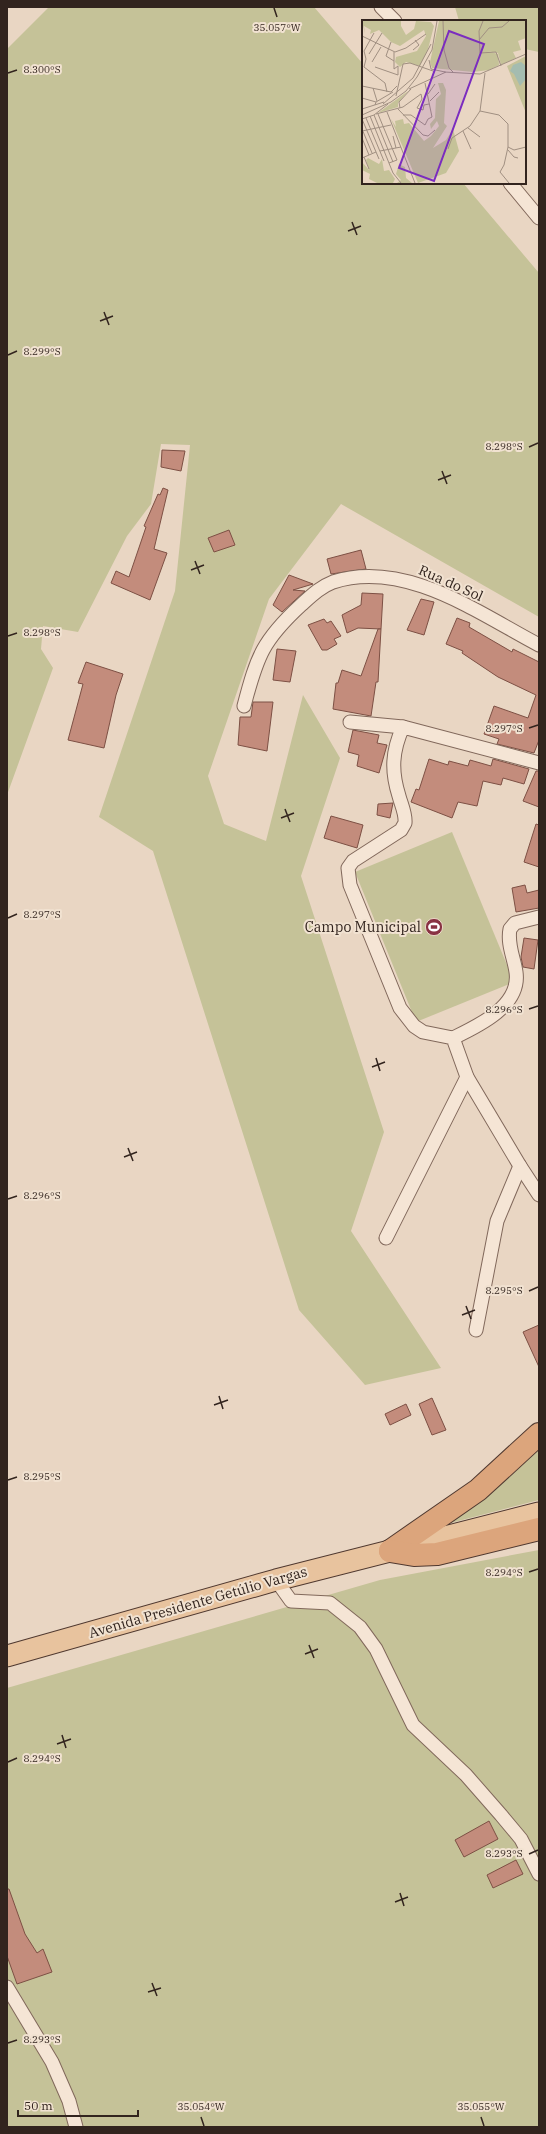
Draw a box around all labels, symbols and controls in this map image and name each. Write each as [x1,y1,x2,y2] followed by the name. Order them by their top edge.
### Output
[362,20,526,184] inset map
[253,21,301,34] text: 35.057°W
[23,63,61,76] text: 8.300°S
[23,345,61,358] text: 8.299°S
[485,440,523,453] text: 8.298°S
[416,561,486,605] street label: Rua do Sol
[23,626,61,639] text: 8.298°S
[485,722,523,735] text: 8.297°S
[23,908,61,921] text: 8.297°S
[424,917,444,937] sports icon: Campo Municipal
[305,918,421,936] place label: Campo Municipal
[485,1003,523,1016] text: 8.296°S
[23,1189,61,1202] text: 8.296°S
[485,1284,523,1297] text: 8.295°S
[23,1470,61,1483] text: 8.295°S
[87,1562,309,1642] street label: Avenida Presidente Getúlio Vargas
[485,1566,523,1579] text: 8.294°S
[23,1752,61,1765] text: 8.294°S
[485,1847,523,1860] text: 8.293°S
[23,2033,61,2046] text: 8.293°S
[18,2092,138,2118] scale bar
[24,2098,53,2113] text: 50 m
[177,2100,225,2113] text: 35.054°W
[457,2100,505,2113] text: 35.055°W

